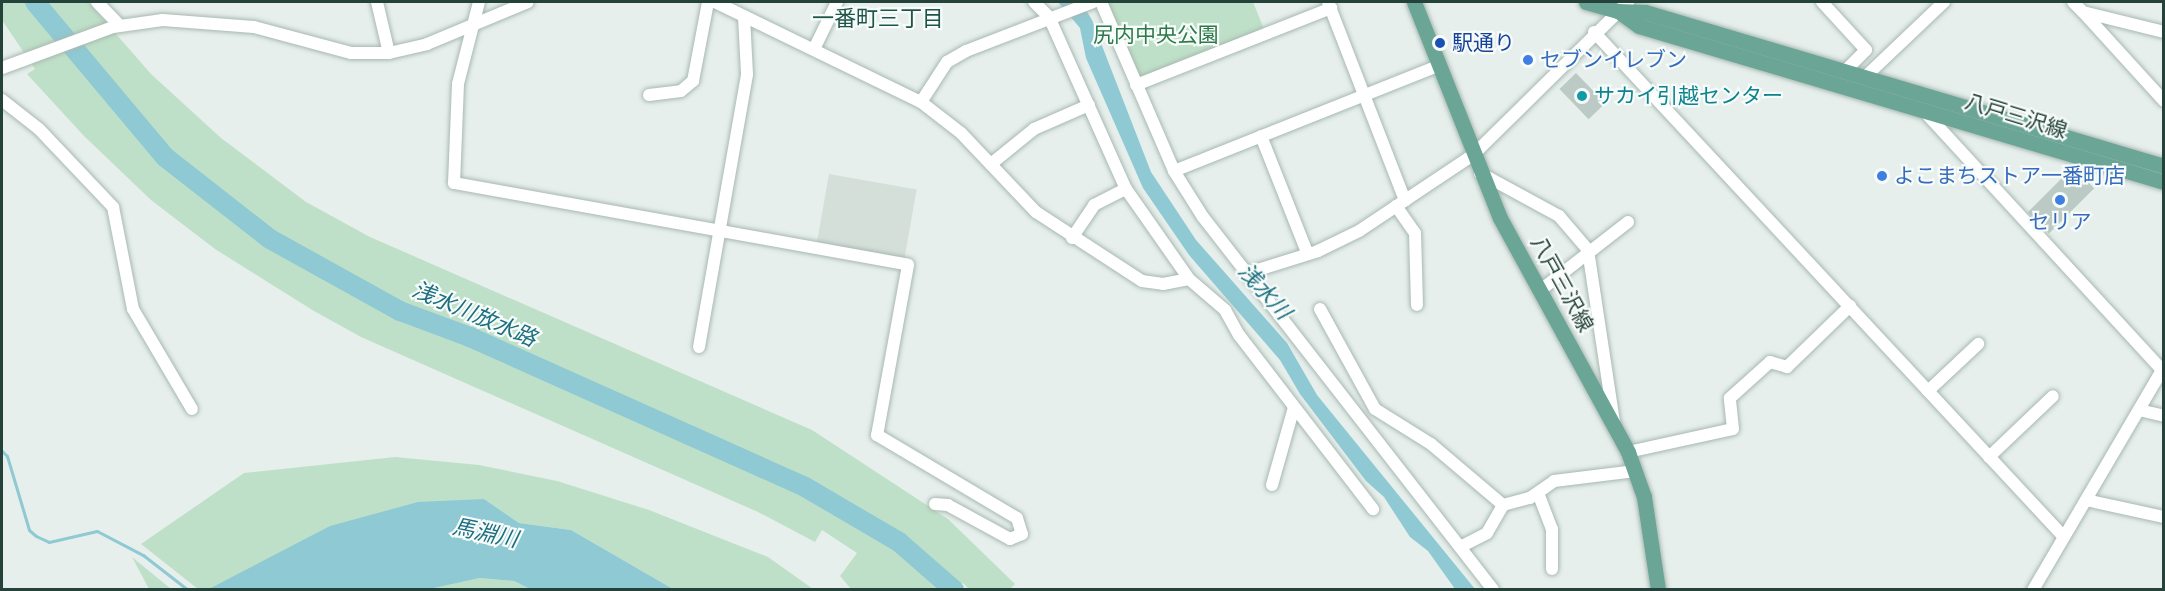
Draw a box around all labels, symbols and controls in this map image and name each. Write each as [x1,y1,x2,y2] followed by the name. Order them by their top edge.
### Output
[812,7,944,33] district label: 一番町三丁目
[1093,22,1219,48] park label: 尻内中央公園
[1452,30,1515,56] place label: 駅通り
[1433,36,1447,50] marker: 駅通り
[1540,47,1687,73] place label: セブンイレブン
[1521,53,1535,67] marker: セブンイレブン
[1594,83,1783,109] place label: サカイ引越センター
[1575,89,1589,103] marker: サカイ引越センター
[1962,89,2070,143] street label: 八戸三沢線
[1894,163,2125,189] place label: よこまちストア一番町店
[1875,169,1889,183] marker: よこまちストア一番町店
[2053,193,2067,207] marker: セリア
[2029,209,2091,235] place label: セリア
[1526,232,1598,336] street label: 八戸三沢線
[1232,259,1296,325] water label: 浅水川
[408,277,540,353] water label: 浅水川放水路
[450,514,520,554] water label: 馬淵川

